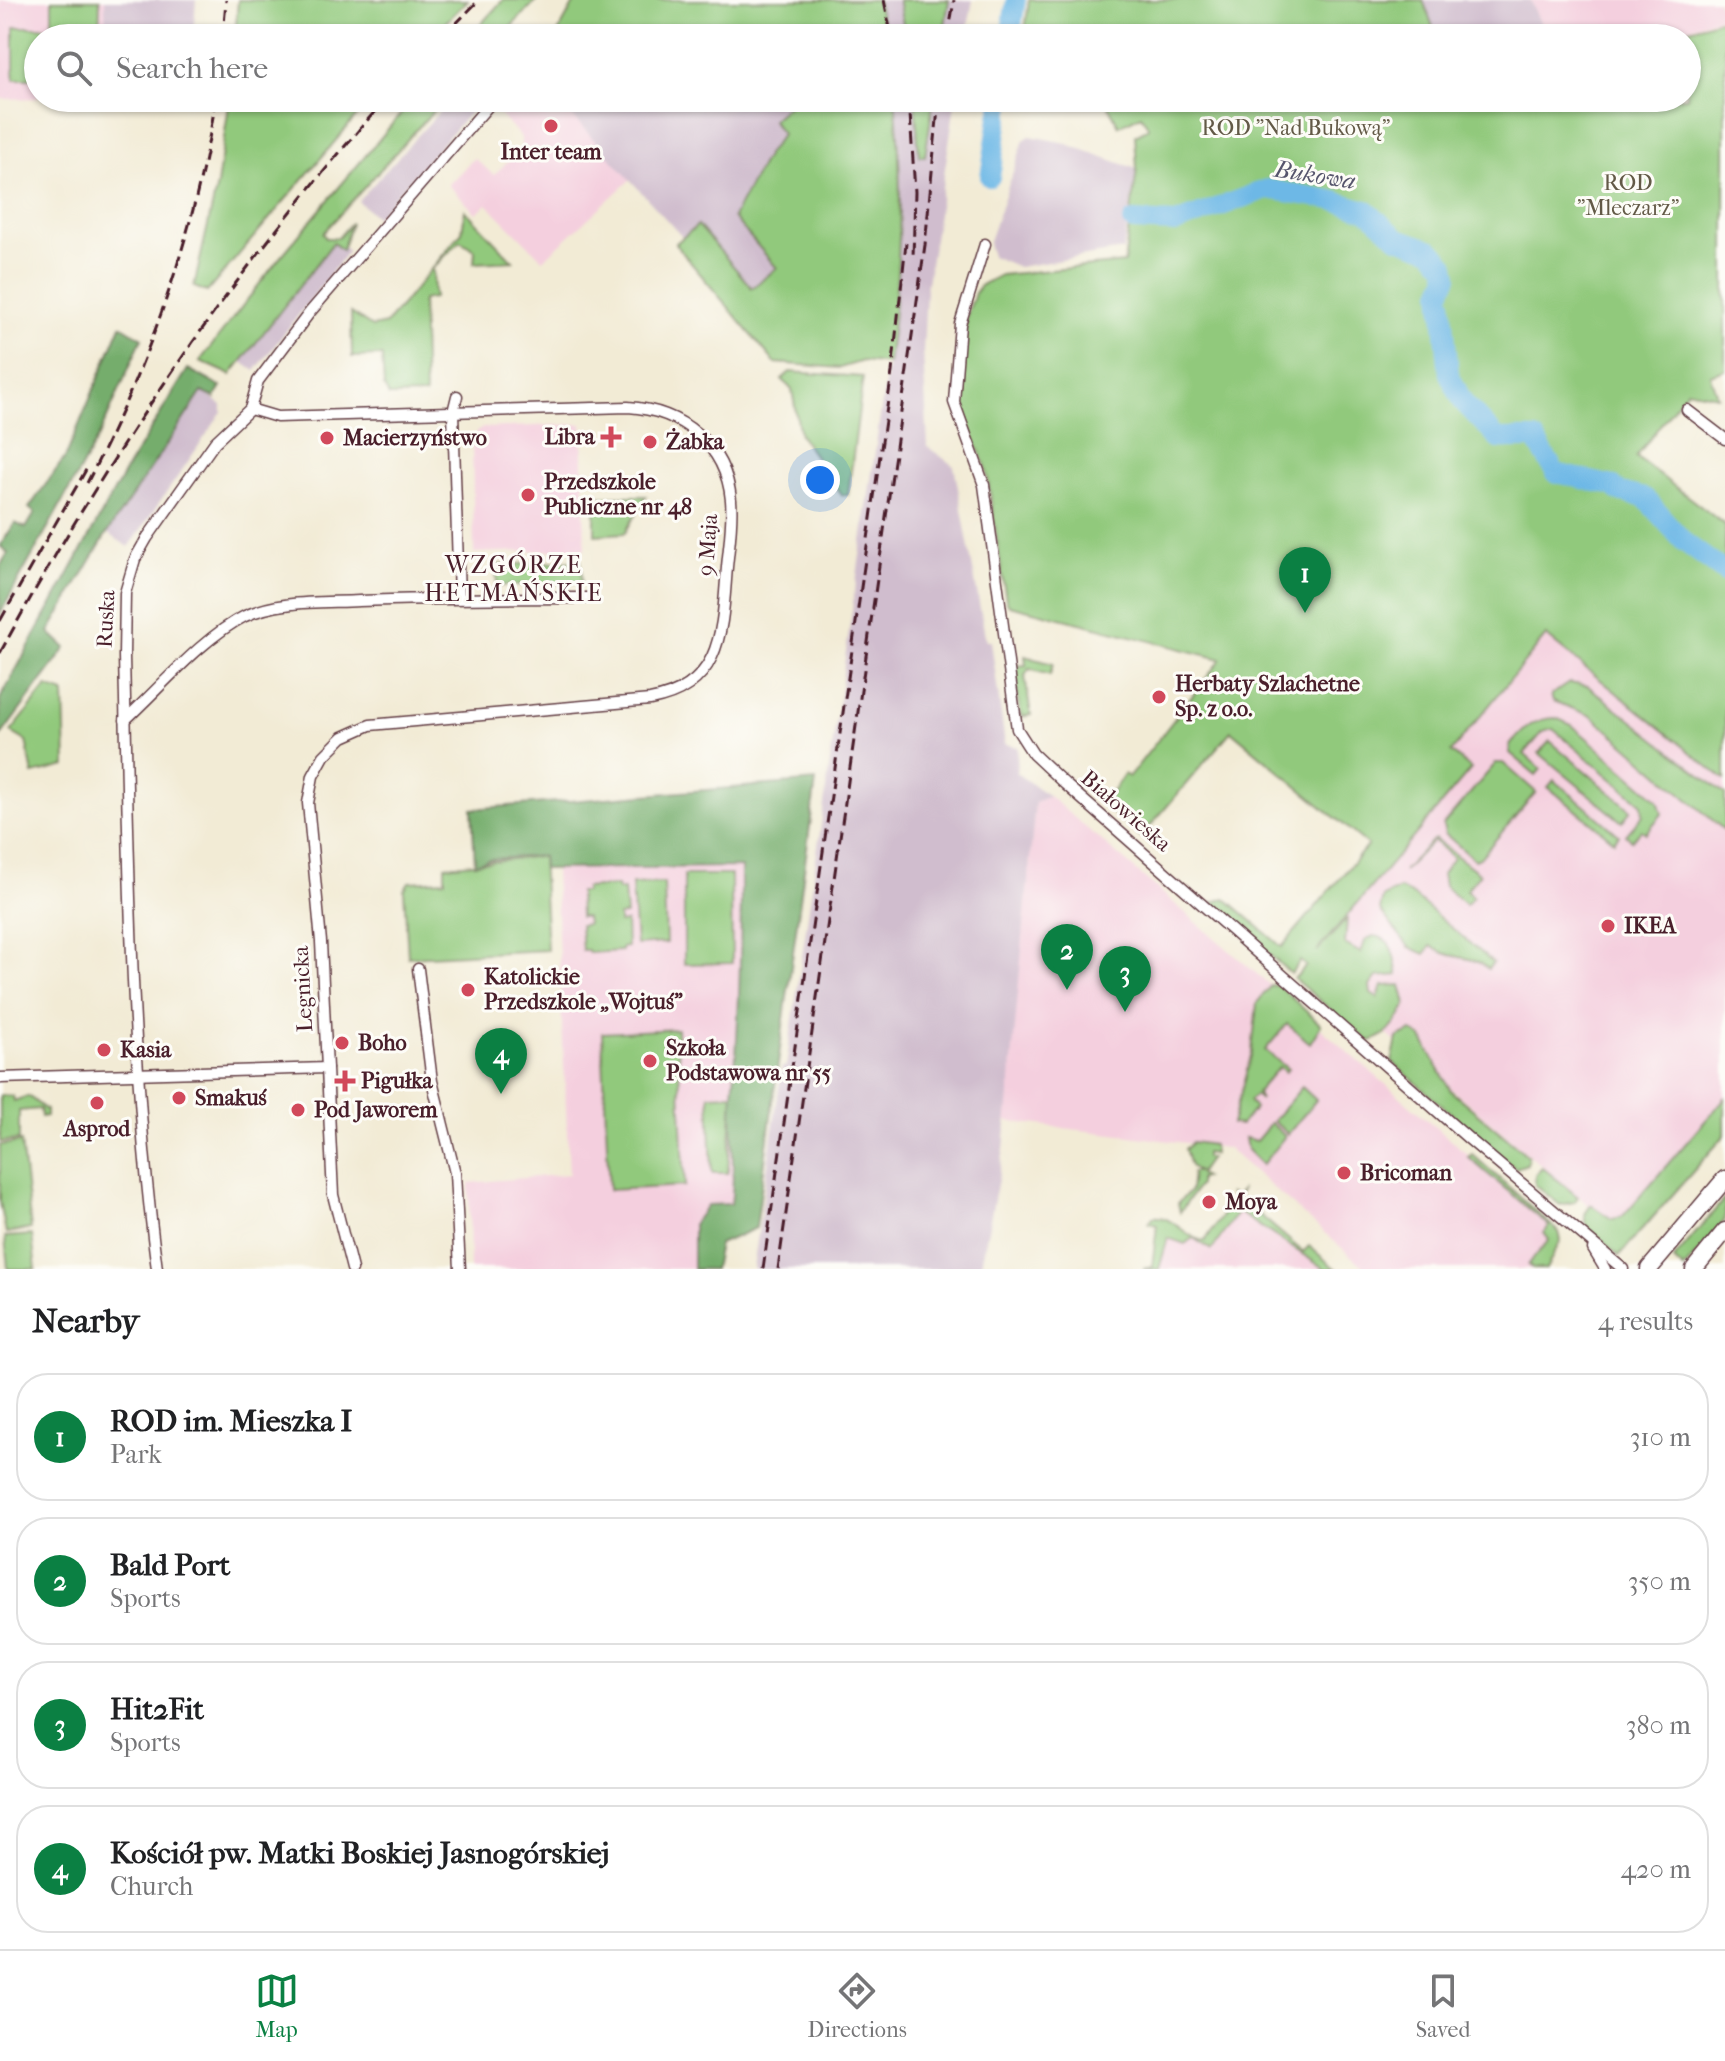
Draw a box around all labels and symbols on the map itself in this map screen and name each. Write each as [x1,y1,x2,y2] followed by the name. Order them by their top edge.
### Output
[1202,115,1390,141] park label: ROD "Nad Bukową"
[542,117,560,135] marker: Inter team
[500,139,602,165] place label: Inter team
[1271,154,1358,195] water label: Bukowa
[1577,170,1679,221] park label: ROD "Mleczarz"
[545,424,596,450] place label: Libra
[342,425,487,451] place label: Macierzyństwo
[666,427,725,455] place label: Żabka
[602,428,620,446] marker: Libra
[318,429,336,447] marker: Macierzyństwo
[641,433,659,451] marker: Żabka
[800,460,840,500] your location
[544,469,692,520] place label: Przedszkole Publiczne nr 48
[519,486,537,504] marker: Przedszkole Publiczne nr 48
[693,512,723,577] street label: 9 Maja
[1279,547,1331,613] pin: 1
[424,550,604,607] district label: WZGÓRZE HETMAŃSKIE
[92,589,121,648] street label: Ruska
[1175,671,1360,722] place label: Herbaty Szlachetne Sp. z o.o.
[1150,688,1168,706] marker: Herbaty Szlachetne Sp. z o.o.
[1076,765,1177,858] street label: Białowieska
[1624,913,1677,939] place label: IKEA
[1599,917,1617,935] marker: IKEA
[1041,924,1093,990] pin: 2
[288,944,318,1033] street label: Legnicka
[1099,946,1151,1012] pin: 3
[484,964,683,1015] place label: Katolickie Przedszkole „Wojtuś”
[459,981,477,999] marker: Katolickie Przedszkole „Wojtuś”
[475,1028,527,1094] pin: 4
[358,1030,407,1056] place label: Boho
[333,1034,351,1052] marker: Boho
[666,1035,832,1086] place label: Szkoła Podstawowa nr 55
[120,1037,172,1063] place label: Kasia
[95,1041,113,1059] marker: Kasia
[641,1052,659,1070] marker: Szkoła Podstawowa nr 55
[361,1068,434,1094] place label: Pigułka
[336,1072,354,1090] marker: Pigułka
[195,1085,268,1111] place label: Smakuś
[170,1089,188,1107] marker: Smakuś
[88,1094,106,1112] marker: Asprod
[314,1097,438,1123] place label: Pod Jaworem
[289,1101,307,1119] marker: Pod Jaworem
[62,1116,131,1142] place label: Asprod
[1360,1160,1452,1186] place label: Bricoman
[1335,1164,1353,1182] marker: Bricoman
[1224,1189,1278,1215] place label: Moya
[1200,1193,1218,1211] marker: Moya

